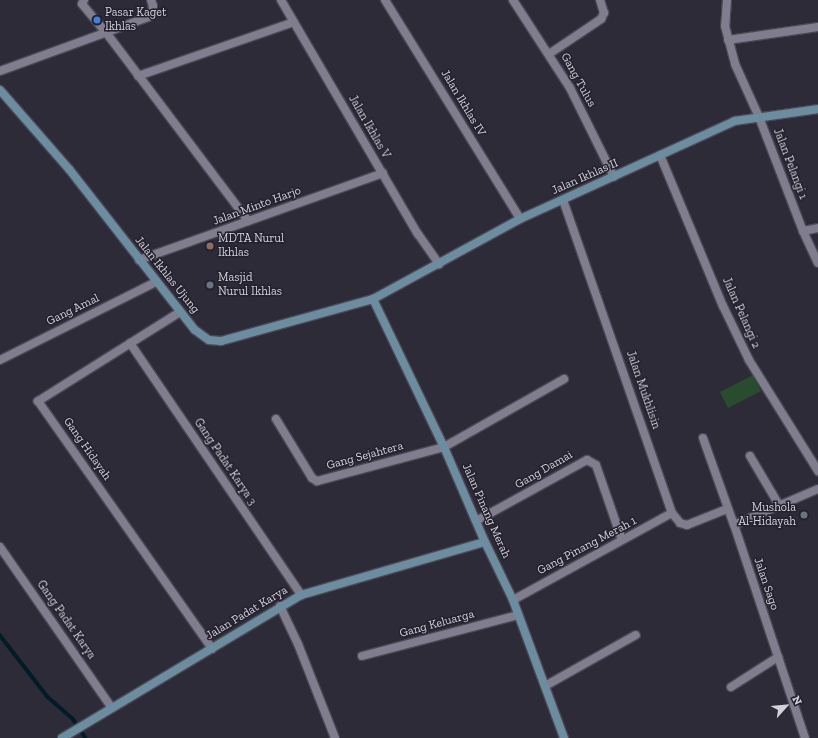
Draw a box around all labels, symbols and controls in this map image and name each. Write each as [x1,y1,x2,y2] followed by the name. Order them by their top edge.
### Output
[105,6,167,34] place label: Pasar Kaget Ikhlas
[92,15,102,25] marker: Pasar Kaget Ikhlas
[557,50,599,110] street label: Gang Tulus
[438,67,488,139] street label: Jalan Ikhlas IV
[345,93,393,161] street label: Jalan Ikhlas V
[770,126,810,202] street label: Jalan Pelangi 1
[550,156,620,198] street label: Jalan Ikhlas II
[211,183,303,229] street label: Jalan Minto Harjo
[218,232,285,260] place label: MDTA Nurul Ikhlas
[131,234,203,316] street label: Jalan Ikhlas Ujung
[205,241,215,251] marker: MDTA Nurul Ikhlas
[218,271,282,299] place label: Masjid Nurul Ikhlas
[719,275,763,351] street label: Jalan Pelangi 2
[205,280,215,290] marker: Masjid Nurul Ikhlas
[44,291,102,329] street label: Gang Amal
[623,349,663,431] street label: Jalan Mukhlisin
[60,415,114,483] street label: Gang Hidayah
[191,416,259,508] street label: Gang Padat Karya 3
[325,439,405,473] street label: Gang Sejahtera
[513,448,575,492] street label: Gang Damai
[459,461,513,561] street label: Jalan Pinang Merah
[738,501,796,529] place label: Mushola Al-Hidayah
[799,510,809,520] marker: Mushola Al-Hidayah
[535,514,639,578] street label: Gang Pinang Merah 1
[750,556,782,612] street label: Jalan Sago
[33,578,99,662] street label: Gang Padat Karya
[204,583,290,643] street label: Jalan Padat Karya
[398,607,476,641] street label: Gang Keluarga
[766,686,806,726] north arrow
[789,694,805,707] text: N

